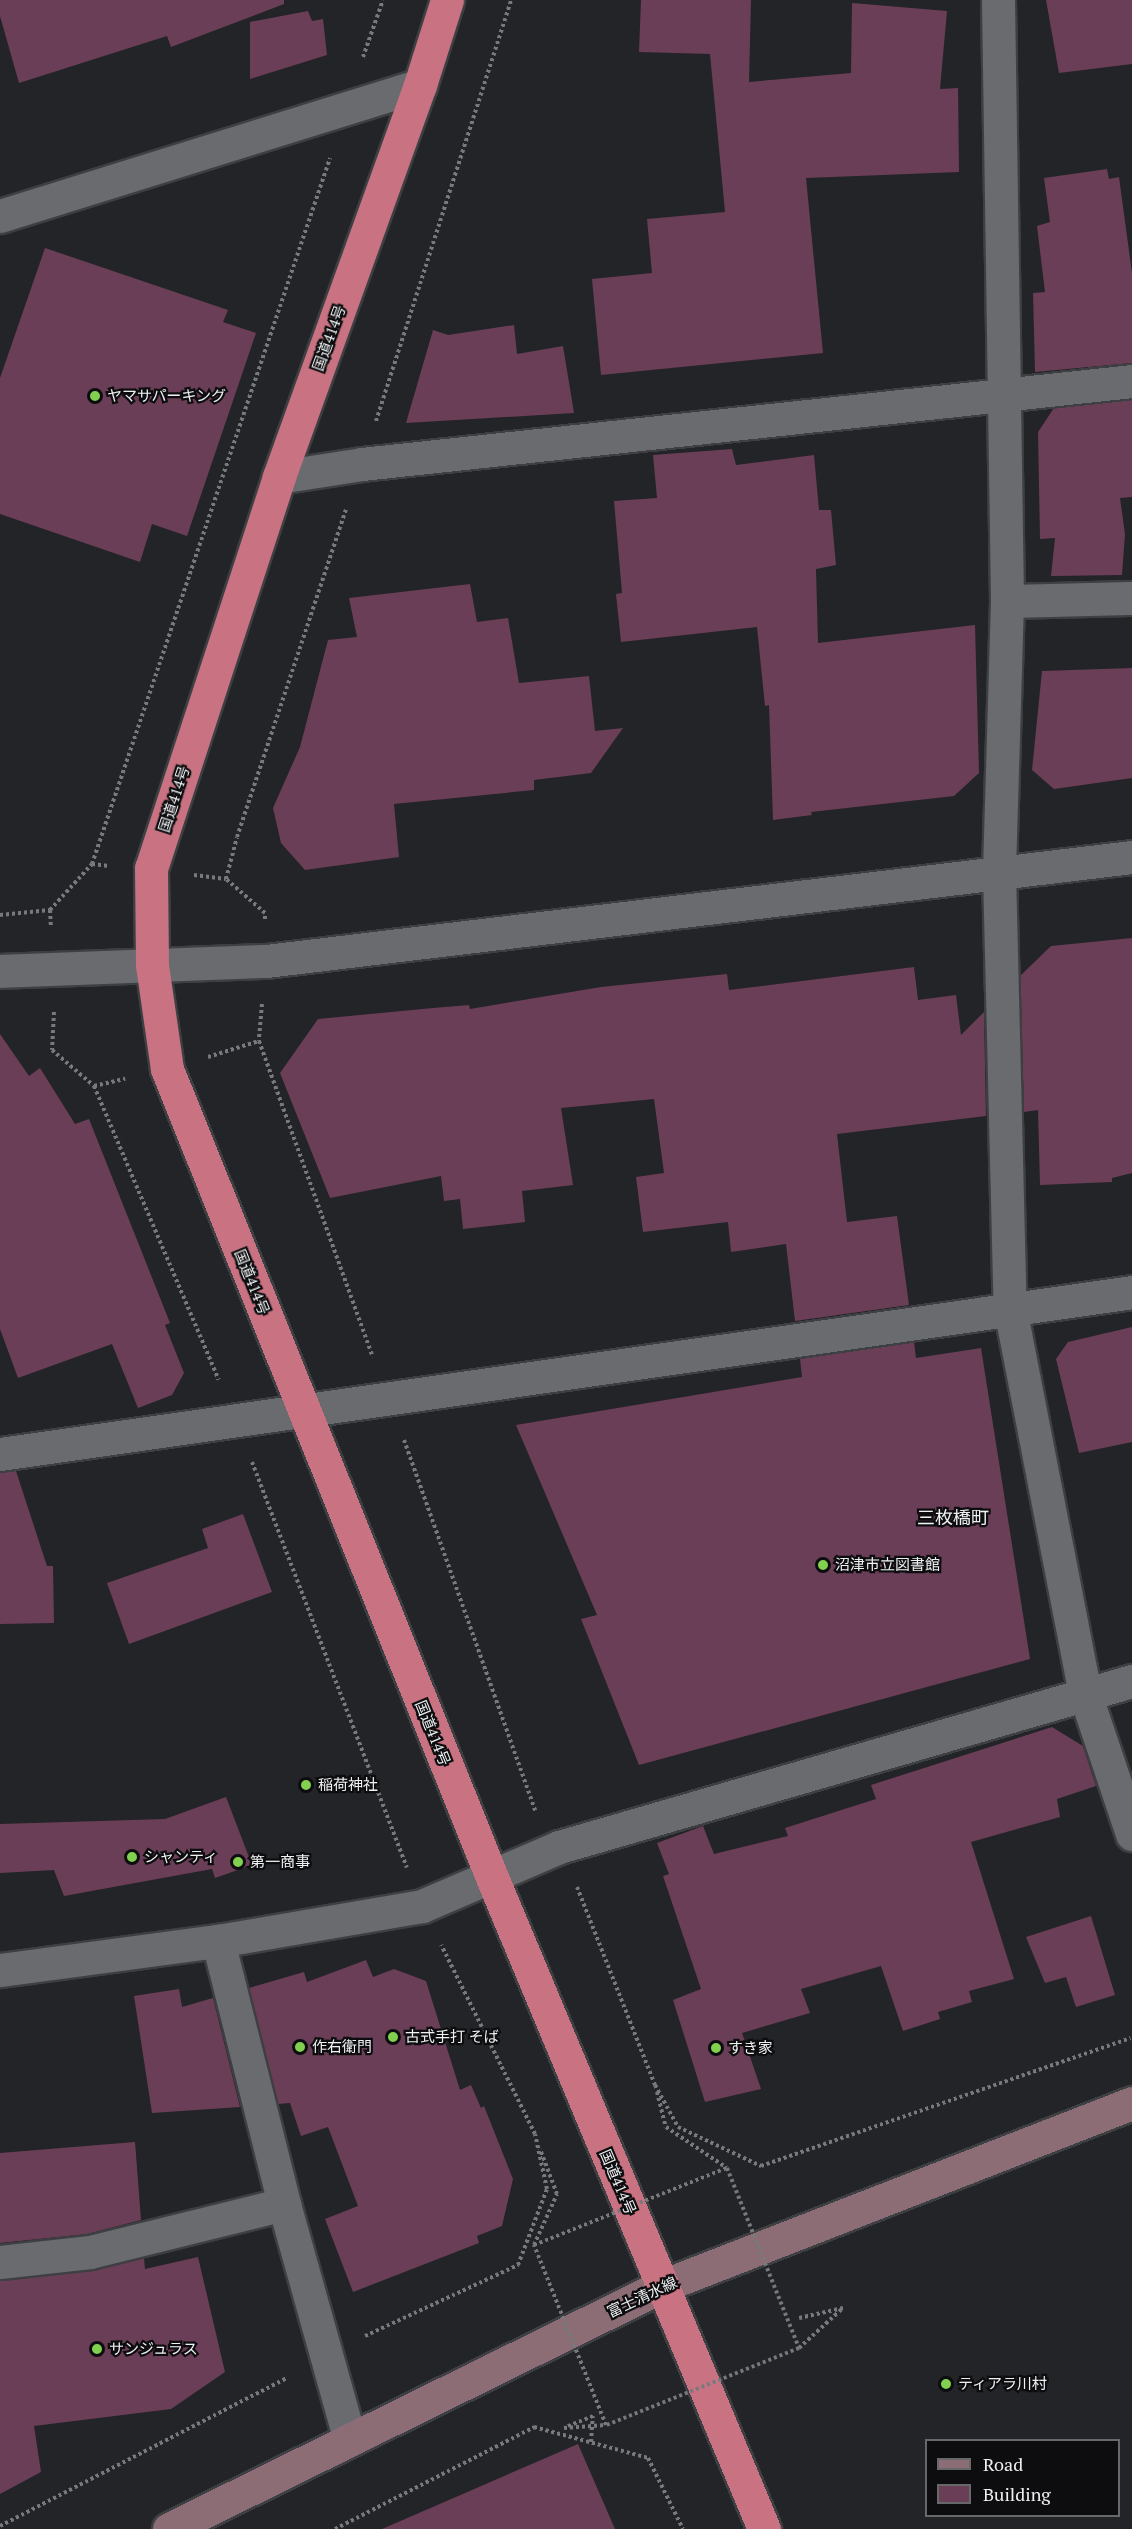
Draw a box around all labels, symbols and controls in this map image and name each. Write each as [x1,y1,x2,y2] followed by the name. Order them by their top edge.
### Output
[309,303,349,373] street label: 国道414号
[107,387,227,405] place label: ヤマサパーキング
[88,389,102,403] marker: ヤマサパーキング
[155,763,193,835] street label: 国道414号
[231,1247,273,1317] street label: 国道414号
[917,1506,989,1528] district label: 三枚橋町
[835,1556,940,1574] place label: 沼津市立図書館
[816,1558,830,1572] marker: 沼津市立図書館
[412,1698,454,1768] street label: 国道414号
[318,1776,378,1794] place label: 稲荷神社
[299,1778,313,1792] marker: 稲荷神社
[144,1848,219,1866] place label: シャンティ
[125,1850,139,1864] marker: シャンティ
[250,1853,310,1871] place label: 第一商事
[231,1855,245,1869] marker: 第一商事
[405,2028,499,2046] place label: 古式手打 そば
[386,2030,400,2044] marker: 古式手打 そば
[312,2038,372,2056] place label: 作右衛門
[728,2039,773,2057] place label: すき家
[293,2040,307,2054] marker: 作右衛門
[709,2041,723,2055] marker: すき家
[596,2147,640,2217] street label: 国道414号
[604,2273,680,2321] street label: 富士清水線
[109,2340,199,2358] place label: サンジュラス
[90,2342,104,2356] marker: サンジュラス
[958,2375,1048,2393] place label: ティアラ川村
[939,2377,953,2391] marker: ティアラ川村
[925,2439,1120,2517] legend
[983,2452,1023,2476] text: Road
[983,2482,1051,2506] text: Building

